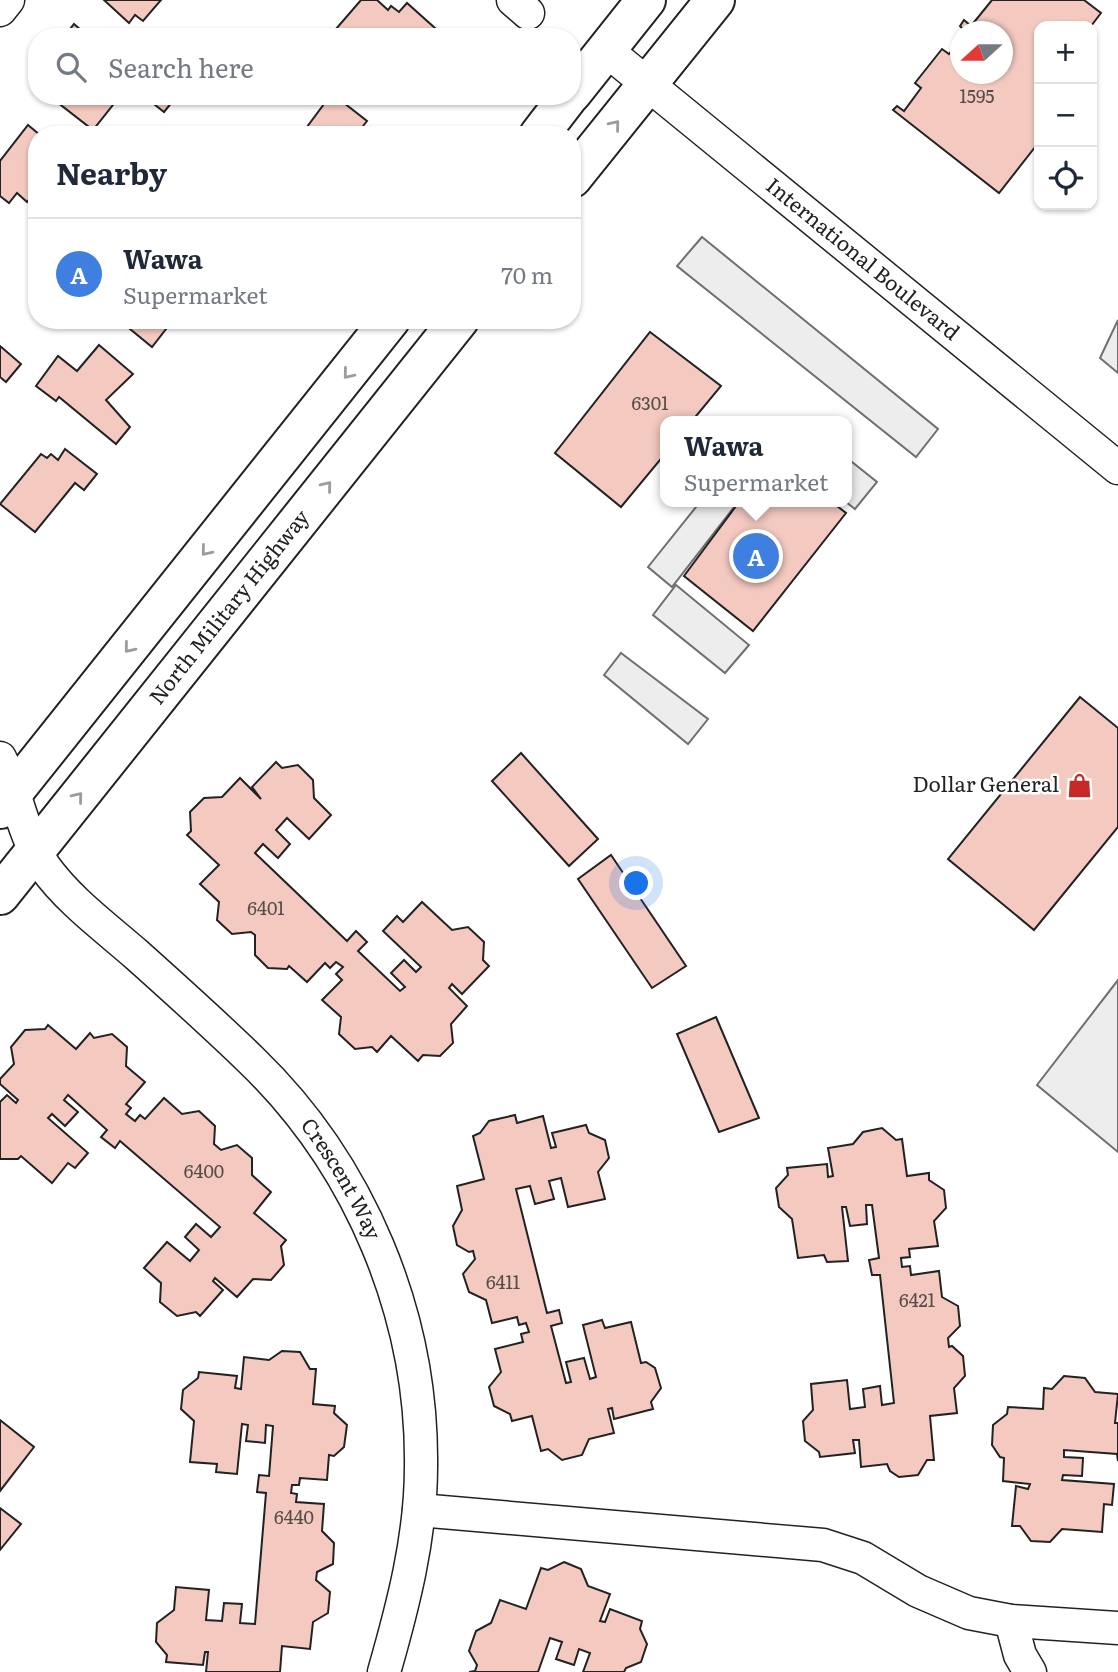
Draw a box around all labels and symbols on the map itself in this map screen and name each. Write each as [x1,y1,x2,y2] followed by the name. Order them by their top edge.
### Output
[950,21,1013,84] north arrow
[959,82,995,109] house number: 1595
[606,120,619,133] one-way arrow
[760,169,968,346] street label: International Boulevard
[343,366,356,378] one-way arrow
[631,389,669,416] house number: 6301
[318,481,331,493] one-way arrow
[140,501,316,710] street label: North Military Highway
[733,530,779,582] pin: A
[202,543,214,556] one-way arrow
[124,641,137,653] one-way arrow
[912,767,1059,798] place label: Dollar General
[1065,771,1093,799] shop icon: Dollar General
[69,793,82,805] one-way arrow
[619,866,653,900] your location
[247,894,285,921] house number: 6401
[295,1110,391,1244] street label: Crescent Way
[184,1157,224,1184] house number: 6400
[486,1268,520,1295] house number: 6411
[899,1286,935,1313] house number: 6421
[274,1503,314,1530] house number: 6440

